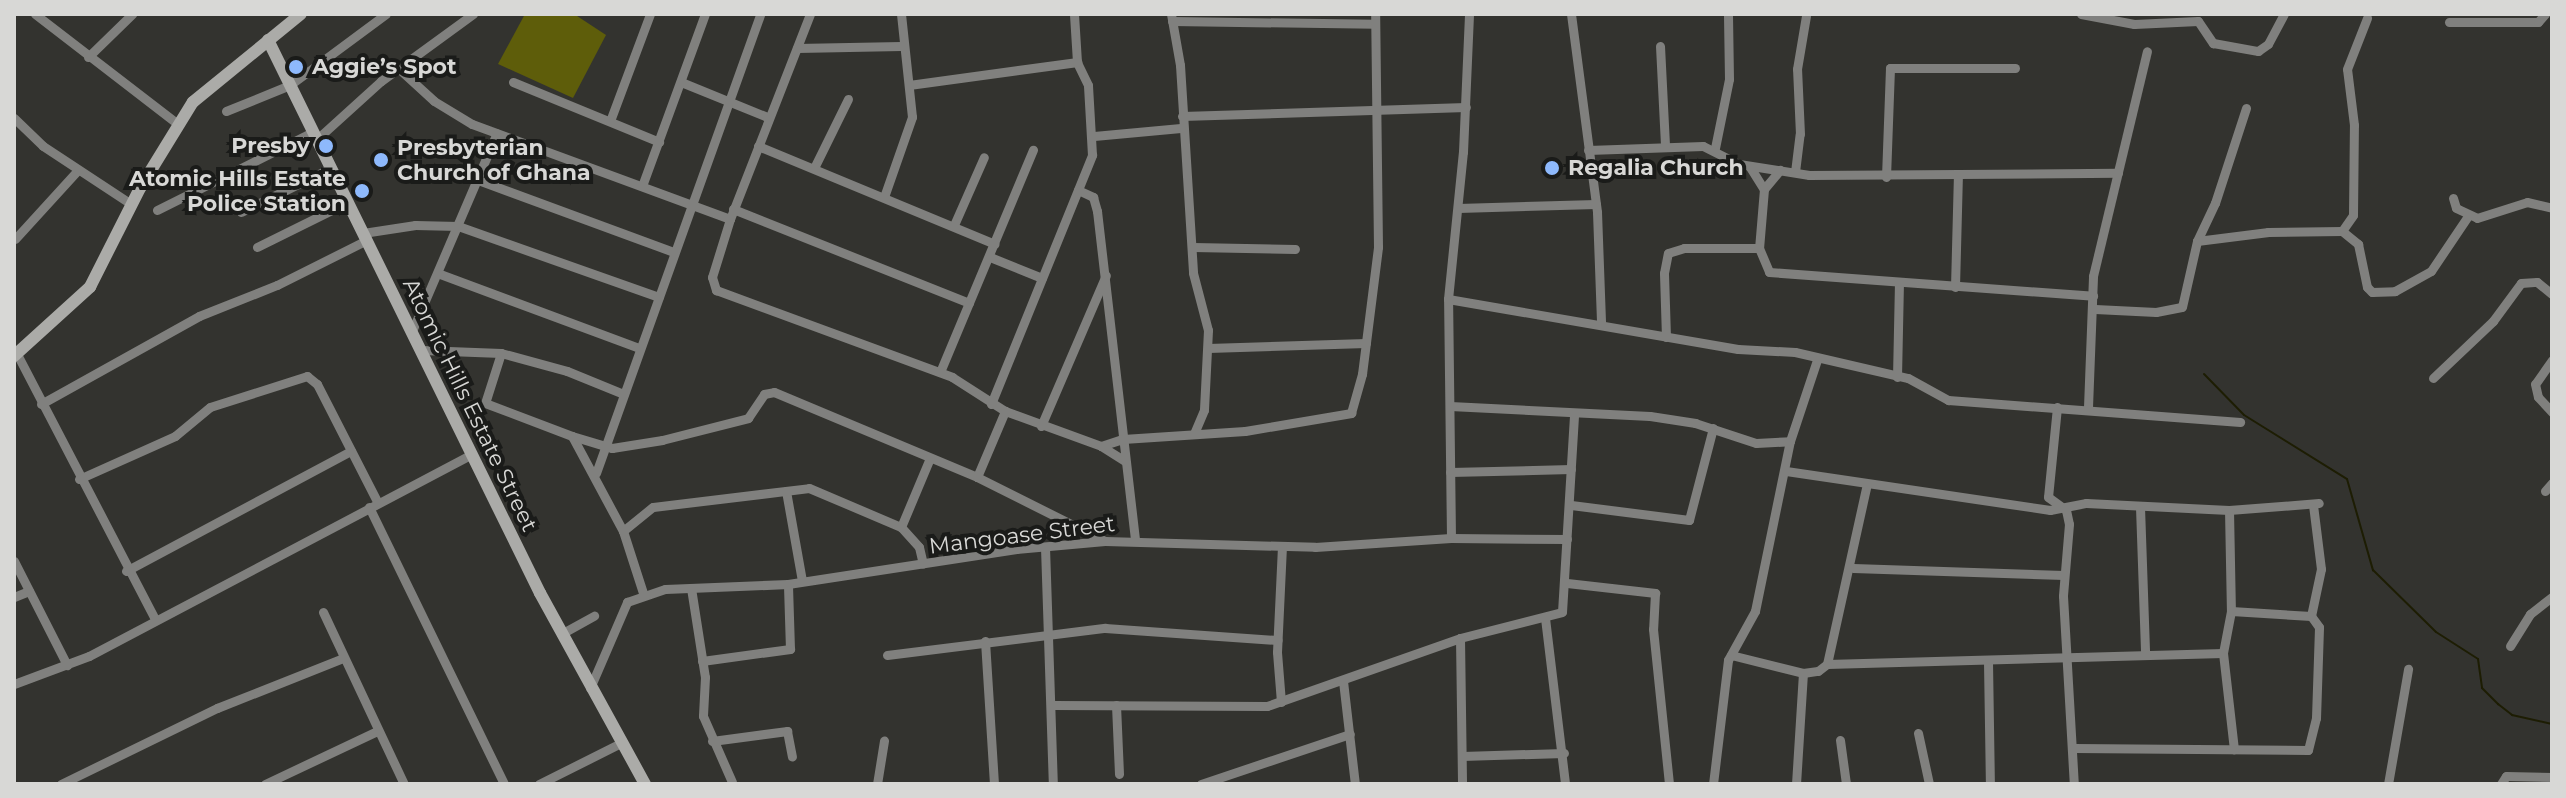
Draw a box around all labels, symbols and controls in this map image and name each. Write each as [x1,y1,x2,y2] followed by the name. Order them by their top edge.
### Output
[312,54,457,80] place label: Aggie’s Spot
[287,58,305,76] marker: Aggie’s Spot
[231,133,310,159] place label: Presby
[397,134,591,186] place label: Presbyterian Church of Ghana
[317,137,335,155] marker: Presby
[372,151,390,169] marker: Presbyterian Church of Ghana
[1568,155,1744,181] place label: Regalia Church
[1543,159,1561,177] marker: Regalia Church
[129,165,346,216] place label: Atomic Hills Estate Police Station
[353,182,371,200] marker: Atomic Hills Estate Police Station
[397,274,543,536] street label: Atomic Hills Estate Street
[928,511,1116,559] street label: Mangoase Street

